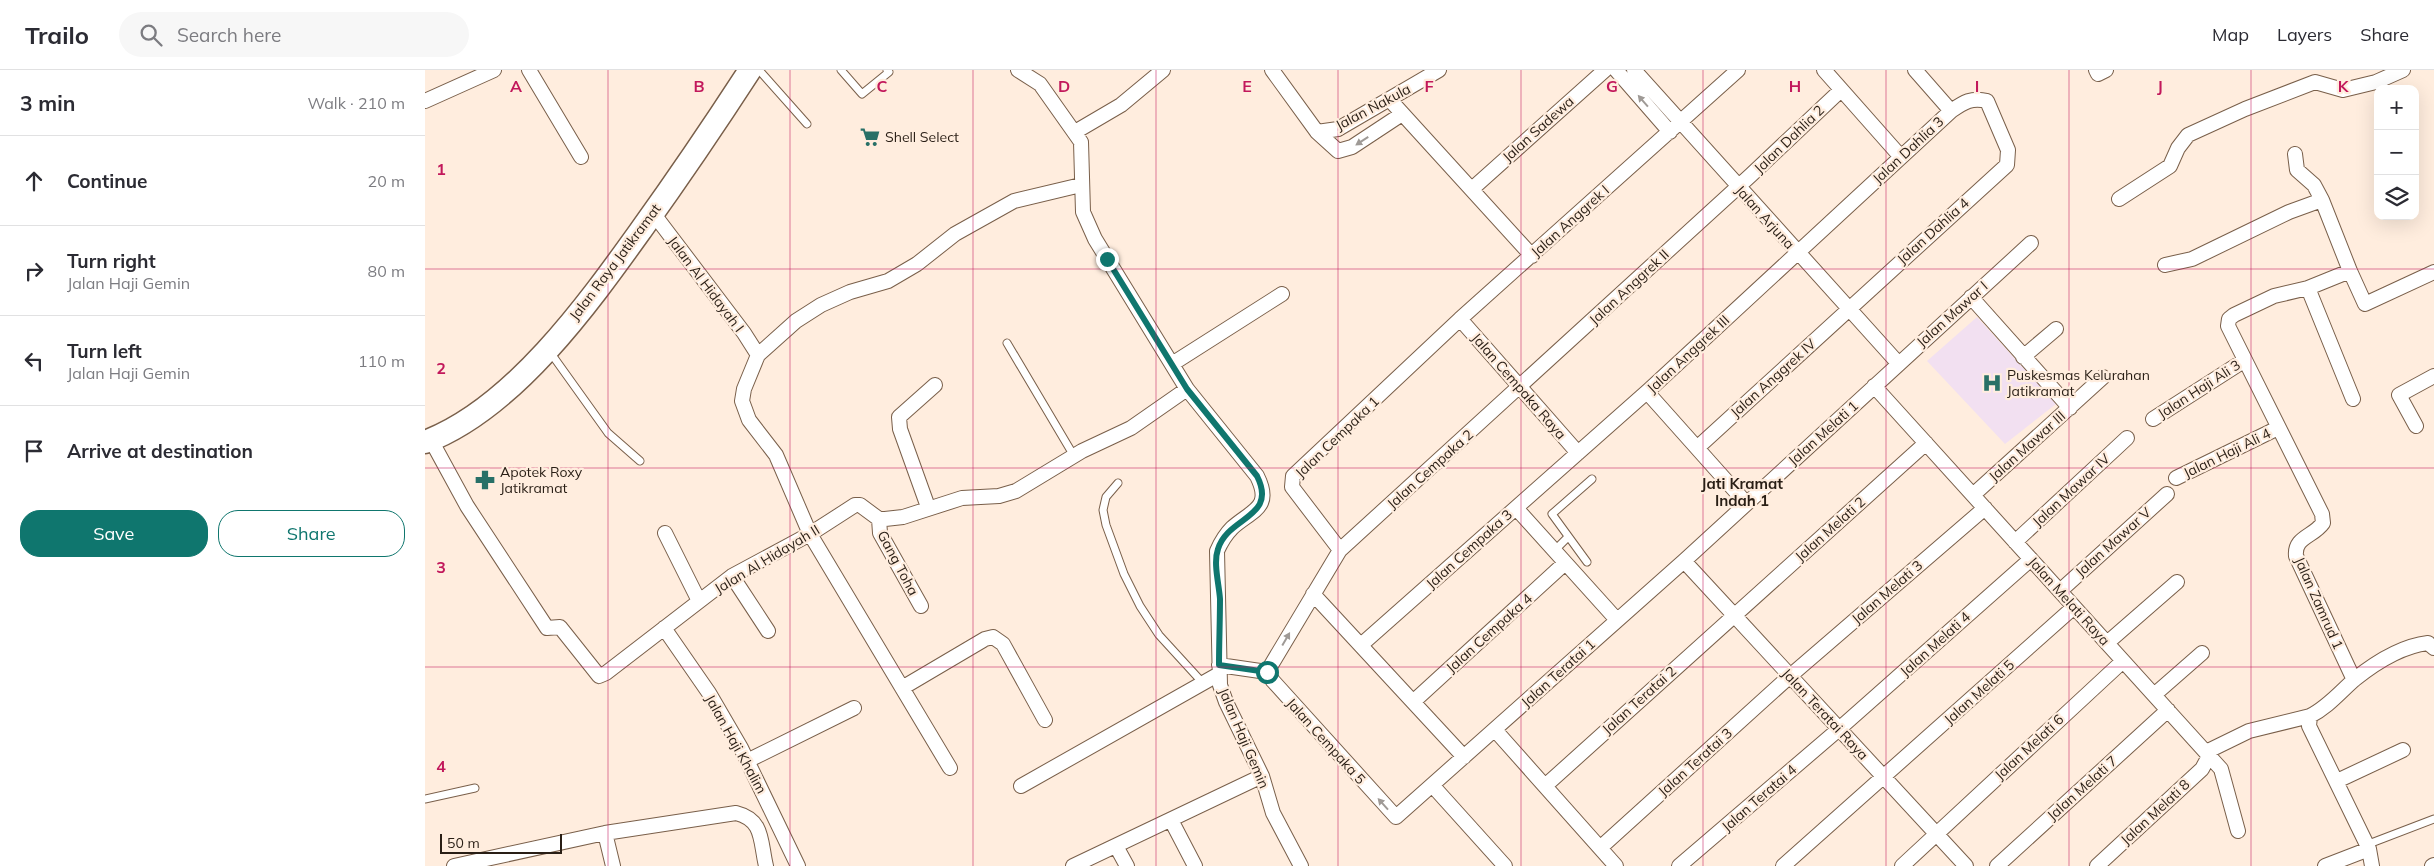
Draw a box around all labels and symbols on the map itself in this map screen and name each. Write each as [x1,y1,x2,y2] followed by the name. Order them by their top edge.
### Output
[510,76,522,96] text: A
[693,76,705,96] text: B
[877,76,888,96] text: C
[1058,76,1070,96] text: D
[1242,76,1252,96] text: E
[1424,76,1434,96] text: F
[1606,76,1618,96] text: G
[1789,76,1801,96] text: H
[1975,76,1979,96] text: I
[2157,76,2163,96] text: J
[2338,76,2350,96] text: K
[1332,80,1414,134] street label: Jalan Nakula
[1499,92,1577,166] street label: Jalan Sadewa
[1638,95,1649,107] one-way arrow
[1750,101,1828,177] street label: Jalan Dahlia 2
[1869,112,1947,188] street label: Jalan Dahlia 3
[859,126,881,148] supermarket icon: Shell Select
[885,128,959,146] place label: Shell Select
[1355,137,1368,146] one-way arrow
[436,159,446,179] text: 1
[1527,181,1613,261] street label: Jalan Anggrek I
[1732,181,1798,253] street label: Jalan Arjuna
[1893,194,1973,268] street label: Jalan Dahlia 4
[565,200,665,324] street label: Jalan Raya Jatikramat
[664,232,748,336] street label: Jalan Al Hidayah I
[1585,245,1673,329] street label: Jalan Anggrek II
[1096,248,1119,271] route end
[1913,277,1991,351] street label: Jalan Mawar I
[1643,311,1733,397] street label: Jalan Anggrek III
[1468,329,1570,443] street label: Jalan Cempaka Raya
[1727,335,1820,421] street label: Jalan Anggrek IV
[2154,356,2244,422] street label: Jalan Haji Ali 3
[436,358,446,378] text: 2
[2007,366,2150,400] place label: Puskesmas Kelurahan Jatikramat
[1981,372,2003,394] hospital icon: Puskesmas Kelurahan Jatikramat
[1291,392,1383,482] street label: Jalan Cempaka 1
[1784,397,1862,469] street label: Jalan Melati 1
[1985,407,2069,485] street label: Jalan Mawar III
[2180,424,2274,482] street label: Jalan Haji Ali 4
[1383,426,1477,512] street label: Jalan Cempaka 2
[2028,449,2114,531] street label: Jalan Mawar IV
[500,463,583,497] place label: Apotek Roxy Jatikramat
[474,469,496,491] pharmacy icon: Apotek Roxy Jatikramat
[1701,474,1783,510] district label: Jati Kramat Indah 1
[1791,493,1869,565] street label: Jalan Melati 2
[2071,503,2155,581] street label: Jalan Mawar V
[1422,506,1516,592] street label: Jalan Cempaka 3
[711,521,823,597] street label: Jalan Al Hidayah II
[873,527,923,599] street label: Gang Toha
[2024,553,2114,649] street label: Jalan Melati Raya
[2291,554,2347,652] street label: Jalan Zamrud 1
[1848,556,1926,628] street label: Jalan Melati 3
[436,557,446,577] text: 3
[1442,589,1536,676] street label: Jalan Cempaka 4
[1896,607,1974,680] street label: Jalan Melati 4
[1282,633,1291,646] one-way arrow
[1517,635,1599,711] street label: Jalan Teratai 1
[1940,656,2018,728] street label: Jalan Melati 5
[1256,661,1279,684] route start
[1598,662,1680,738] street label: Jalan Teratai 2
[1778,664,1872,764] street label: Jalan Teratai Raya
[1215,685,1273,791] street label: Jalan Haji Gemin
[701,691,771,797] street label: Jalan Haji Khalim
[1283,694,1369,788] street label: Jalan Cempaka 5
[1991,710,2067,784] street label: Jalan Melati 6
[1654,724,1736,800] street label: Jalan Teratai 3
[2043,752,2121,824] street label: Jalan Melati 7
[436,756,446,776] text: 4
[1718,760,1801,836] street label: Jalan Teratai 4
[2117,775,2193,849] street label: Jalan Melati 8
[1378,797,1389,810] one-way arrow
[440,831,563,854] scale bar

